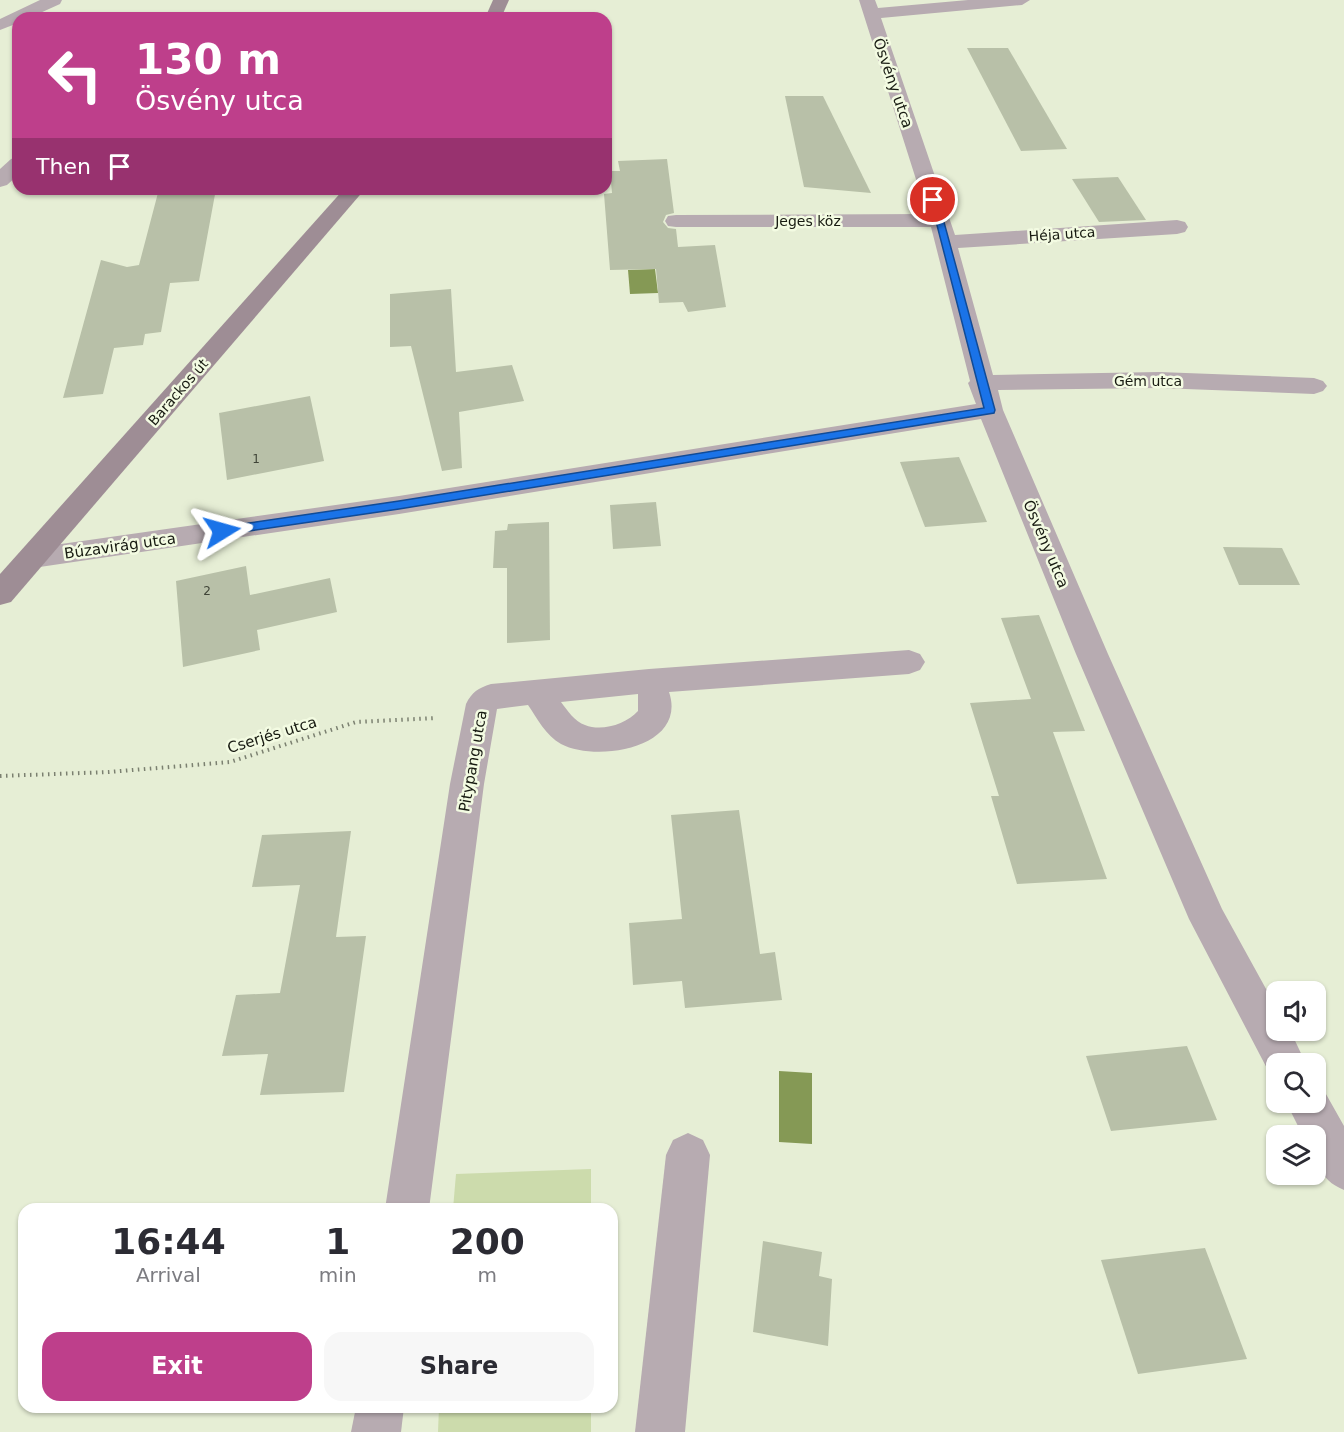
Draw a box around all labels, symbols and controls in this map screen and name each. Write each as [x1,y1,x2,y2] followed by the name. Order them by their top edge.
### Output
[135,35,281,84] text: 130 m
[869,35,918,130] street label: Ösvény utca
[36,36,114,114] icon: left
[135,85,304,116] text: Ösvény utca
[103,150,136,183] icon: arrive
[36,154,91,179] text: Then
[907,174,958,225] pin
[916,183,949,216] icon: arrive
[774,213,841,229] street label: Jeges köz
[1028,224,1096,244] street label: Héja utca
[145,355,211,428] street label: Barackos út
[1114,373,1182,389] street label: Gém utca
[252,452,260,466] house number: 1
[1019,497,1074,591] street label: Ösvény utca
[190,499,254,563] position arrow
[63,529,177,563] street label: Búzavirág utca
[203,584,211,598] house number: 2
[455,709,491,813] street label: Pitypang utca
[225,713,319,757] street label: Cserjés utca
[1266,981,1326,1185] map controls
[1266,981,1326,1041] button: sound
[1266,1053,1326,1113] button: search
[1266,1125,1326,1185] button: layers
[111,1221,226,1262] text: 16:44
[325,1221,350,1262] text: 1
[450,1221,525,1262] text: 200
[136,1263,201,1287] text: Arrival
[319,1263,357,1287] text: min
[478,1263,497,1287] text: m
[42,1332,312,1401] button: Exit
[324,1332,594,1401] button: Share

